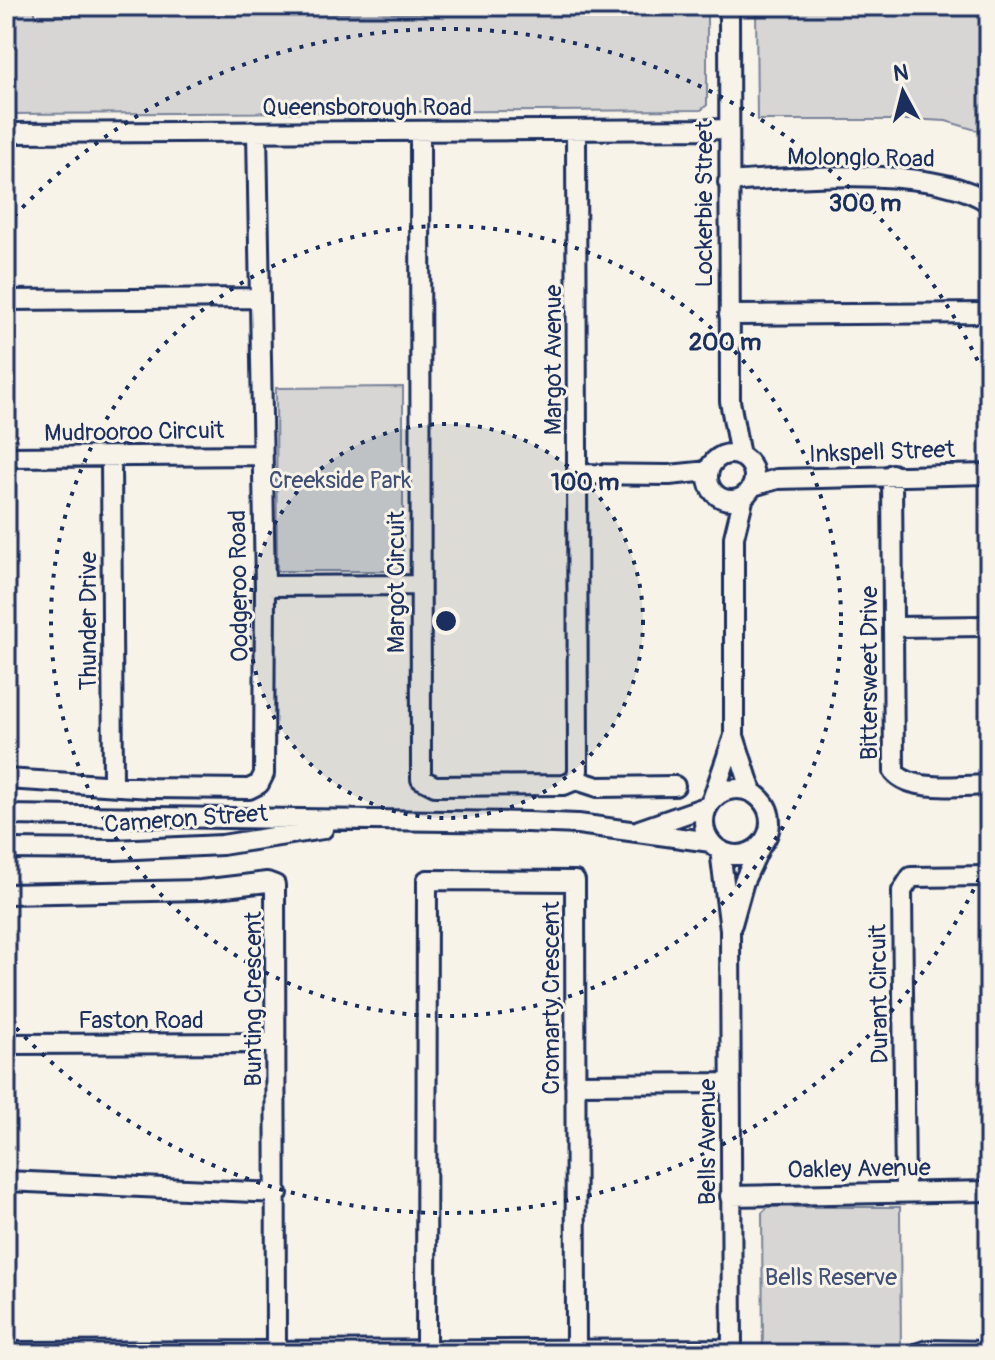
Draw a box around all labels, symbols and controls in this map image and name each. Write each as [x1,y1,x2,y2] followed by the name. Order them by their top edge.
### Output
[863,52,943,132] north arrow
[892,58,910,88] text: N
[262,93,472,122] street label: Queensborough Road
[690,120,719,288] street label: Lockerbie Street
[787,142,935,174] street label: Molonglo Road
[829,189,901,218] text: 300 m
[539,285,568,435] street label: Margot Avenue
[689,328,761,357] text: 200 m
[44,416,225,448] street label: Mudrooroo Circuit
[809,435,956,469] street label: Inkspell Street
[269,466,411,495] park label: Creekside Park
[551,468,619,497] text: 100 m
[223,510,255,662] street label: Oodgeroo Road
[382,510,411,653] street label: Margot Circuit
[74,551,103,691] street label: Thunder Drive
[855,586,884,760] street label: Bittersweet Drive
[432,607,460,635] centre of rings
[103,799,269,839] street label: Cameron Street
[537,901,566,1095] street label: Cromarty Crescent
[239,911,268,1087] street label: Bunting Crescent
[863,924,895,1064] street label: Durant Circuit
[78,1006,204,1035] street label: Faston Road
[693,1079,722,1205] street label: Bells Avenue
[787,1153,931,1185] street label: Oakley Avenue
[765,1263,897,1292] park label: Bells Reserve

